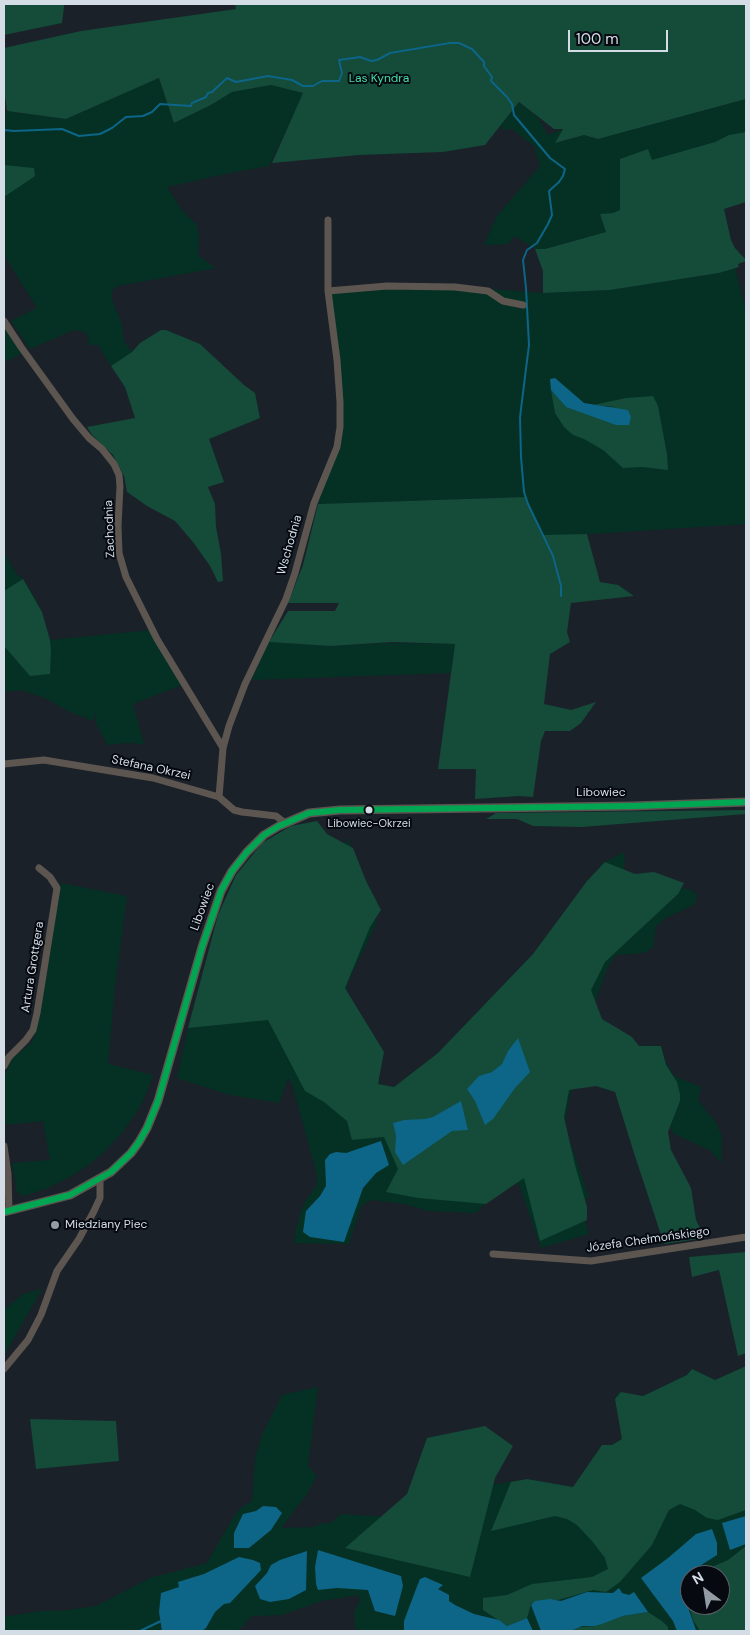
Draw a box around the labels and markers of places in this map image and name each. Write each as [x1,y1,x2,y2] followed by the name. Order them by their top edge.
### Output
[364,805,374,815] marker: Libowiec-Okrzei
[327,817,411,831] place label: Libowiec-Okrzei
[65,1218,147,1232] place label: Miedziany Piec
[49,1219,61,1231] marker: Miedziany Piec

